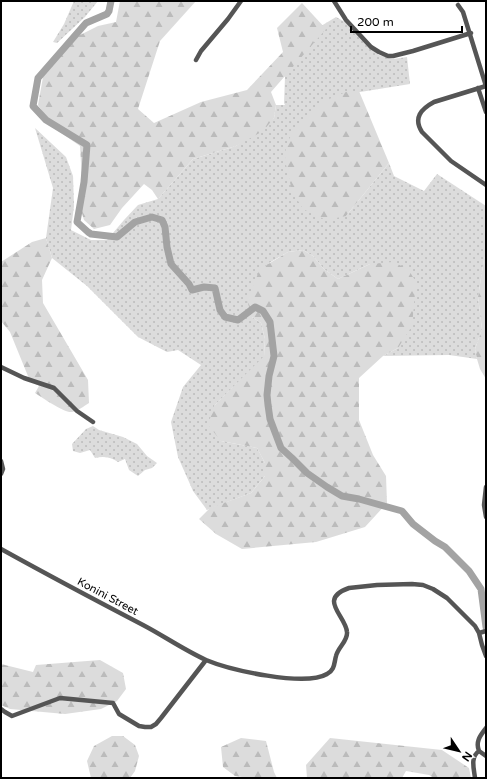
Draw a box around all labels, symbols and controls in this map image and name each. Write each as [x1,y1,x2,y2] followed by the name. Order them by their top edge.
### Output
[351,8,462,34] scale bar
[357,15,394,29] text: 200 m
[75,575,140,618] street label: Konini Street
[439,731,479,771] north arrow
[459,749,475,764] text: N

